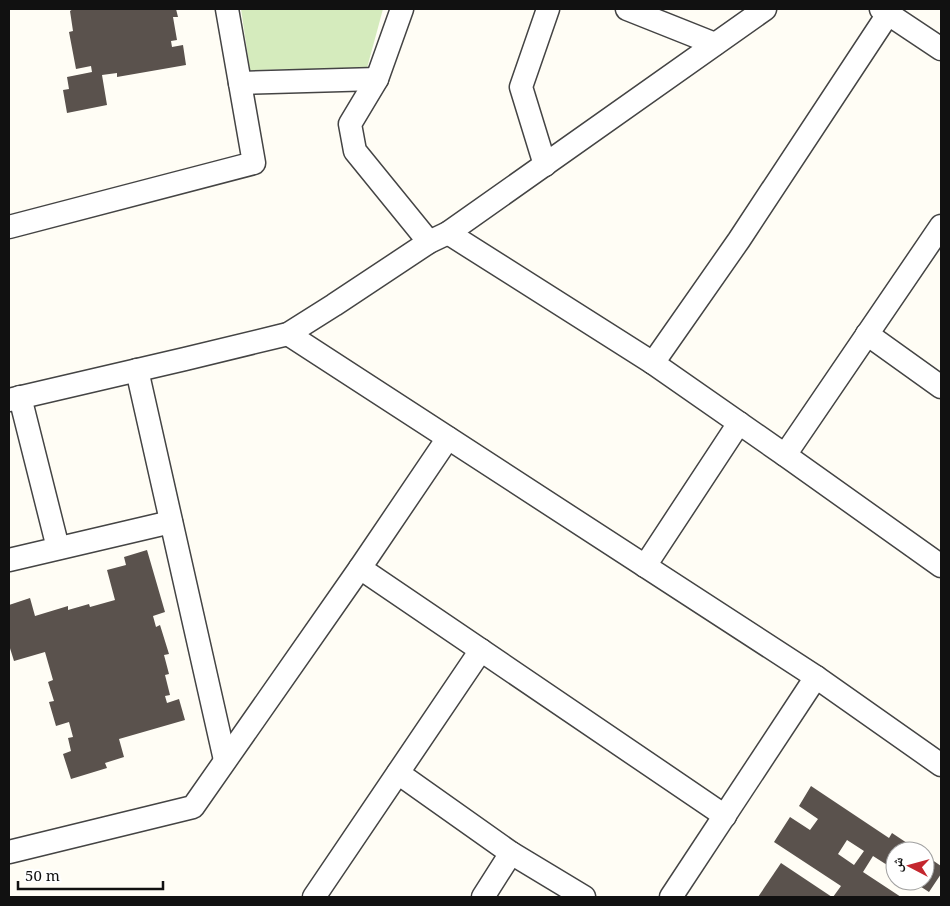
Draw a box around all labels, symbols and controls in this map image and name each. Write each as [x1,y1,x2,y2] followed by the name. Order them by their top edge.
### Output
[885,841,935,891] north arrow
[886,856,907,873] text: ش
[18,858,162,890] scale bar
[25,865,60,885] text: 50 m

